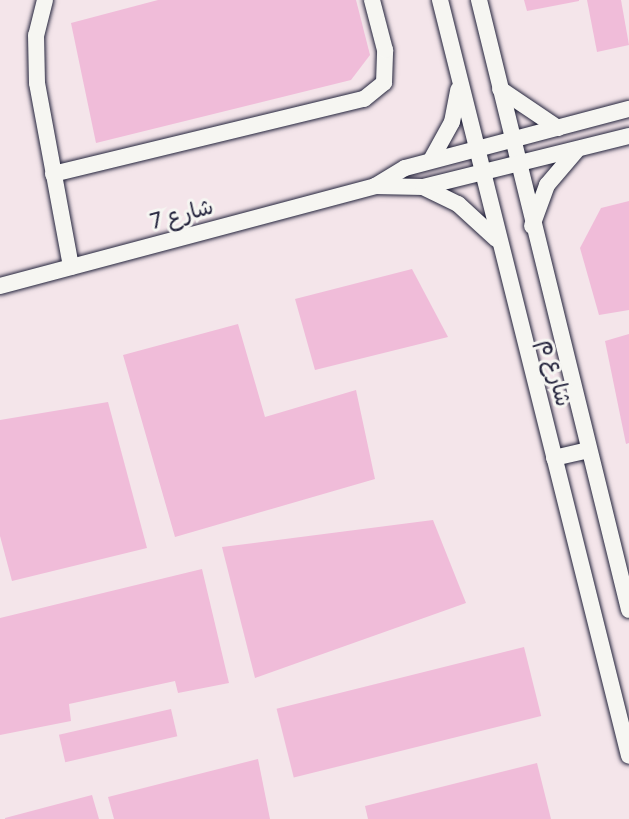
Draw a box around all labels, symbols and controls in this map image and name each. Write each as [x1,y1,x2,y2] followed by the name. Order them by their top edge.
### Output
[148,194,216,236] street label: شارع 7
[534,337,576,409] street label: شارع م

